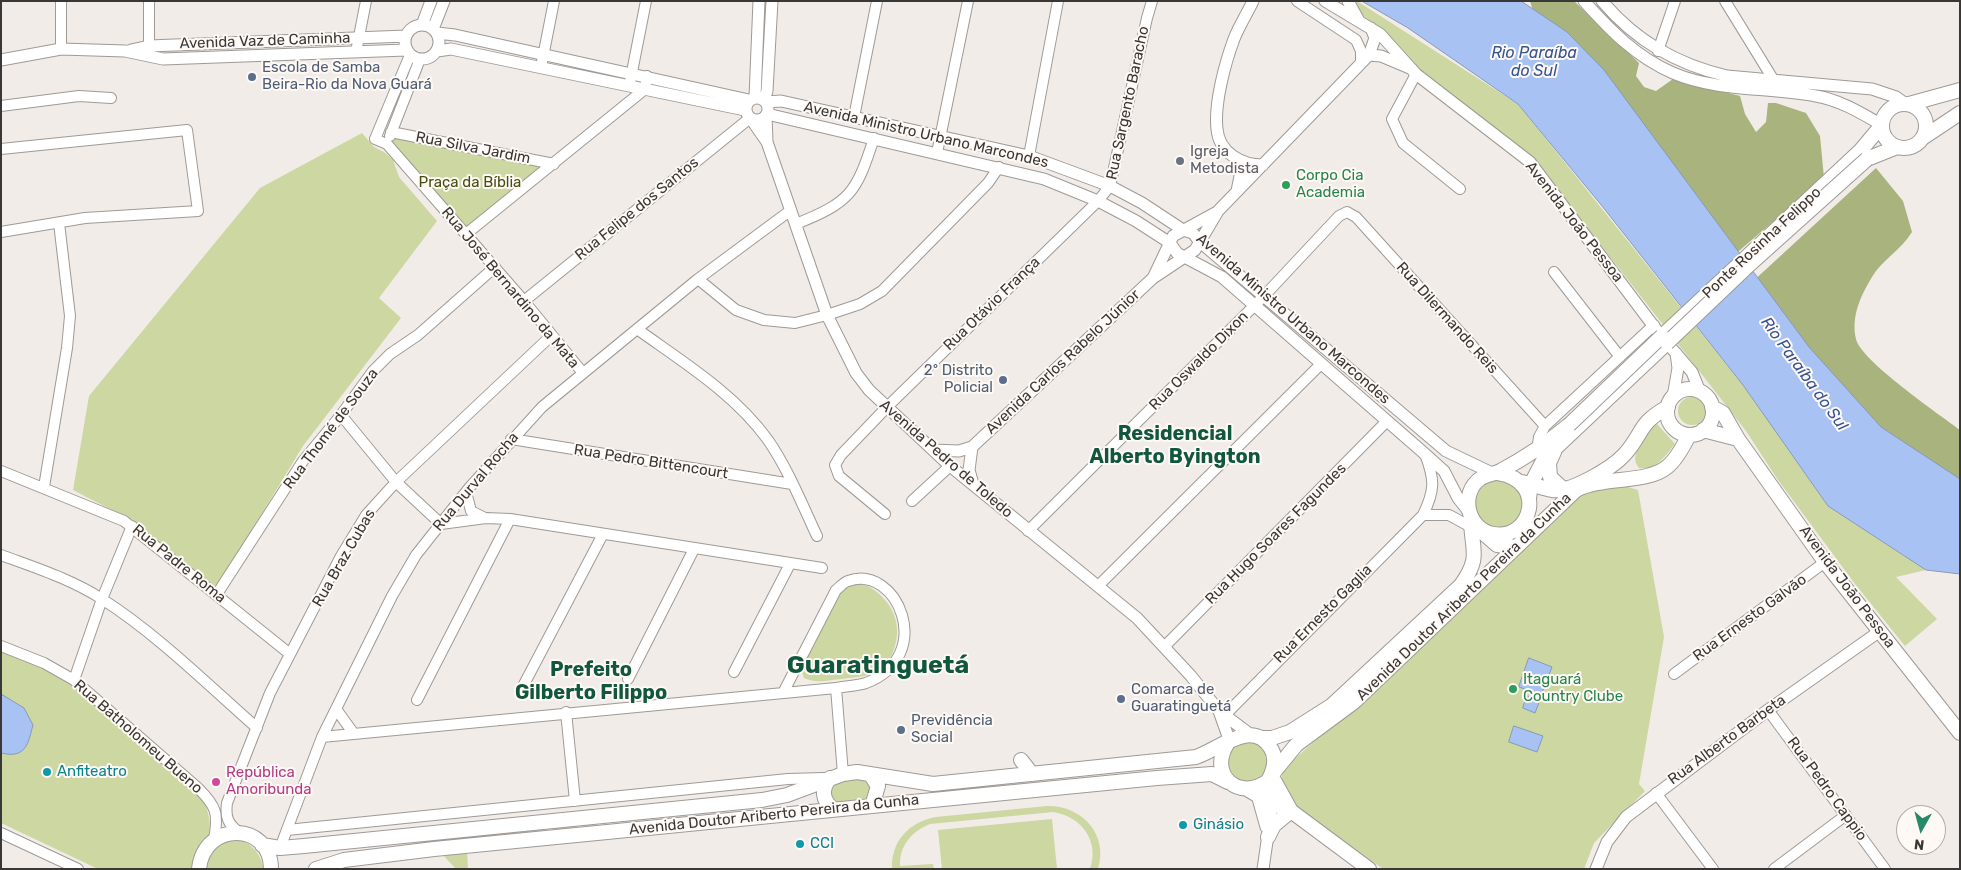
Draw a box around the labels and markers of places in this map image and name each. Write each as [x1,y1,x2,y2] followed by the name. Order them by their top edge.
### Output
[262,59,432,94] place label: Escola de Samba Beira-Rio da Nova Guará
[246,71,258,83] marker: Escola de Samba Beira-Rio da Nova Guará
[1190,143,1259,178] place label: Igreja Metodista
[1174,155,1186,167] marker: Igreja Metodista
[1296,167,1365,202] place label: Corpo Cia Academia
[1280,179,1292,191] marker: Corpo Cia Academia
[924,362,993,397] place label: 2º Distrito Policial
[997,374,1009,386] marker: 2º Distrito Policial
[1523,671,1623,706] place label: Itaguará Country Clube
[1131,681,1231,716] place label: Comarca de Guaratinguetá
[1507,683,1519,695] marker: Itaguará Country Clube
[1115,693,1127,705] marker: Comarca de Guaratinguetá
[911,712,993,747] place label: Previdência Social
[895,724,907,736] marker: Previdência Social
[57,763,127,781] place label: Anfiteatro
[226,764,312,799] place label: República Amoribunda
[41,766,53,778] marker: Anfiteatro
[210,776,222,788] marker: República Amoribunda
[1193,816,1244,834] place label: Ginásio
[1177,819,1189,831] marker: Ginásio
[810,835,834,853] place label: CCI
[794,838,806,850] marker: CCI

